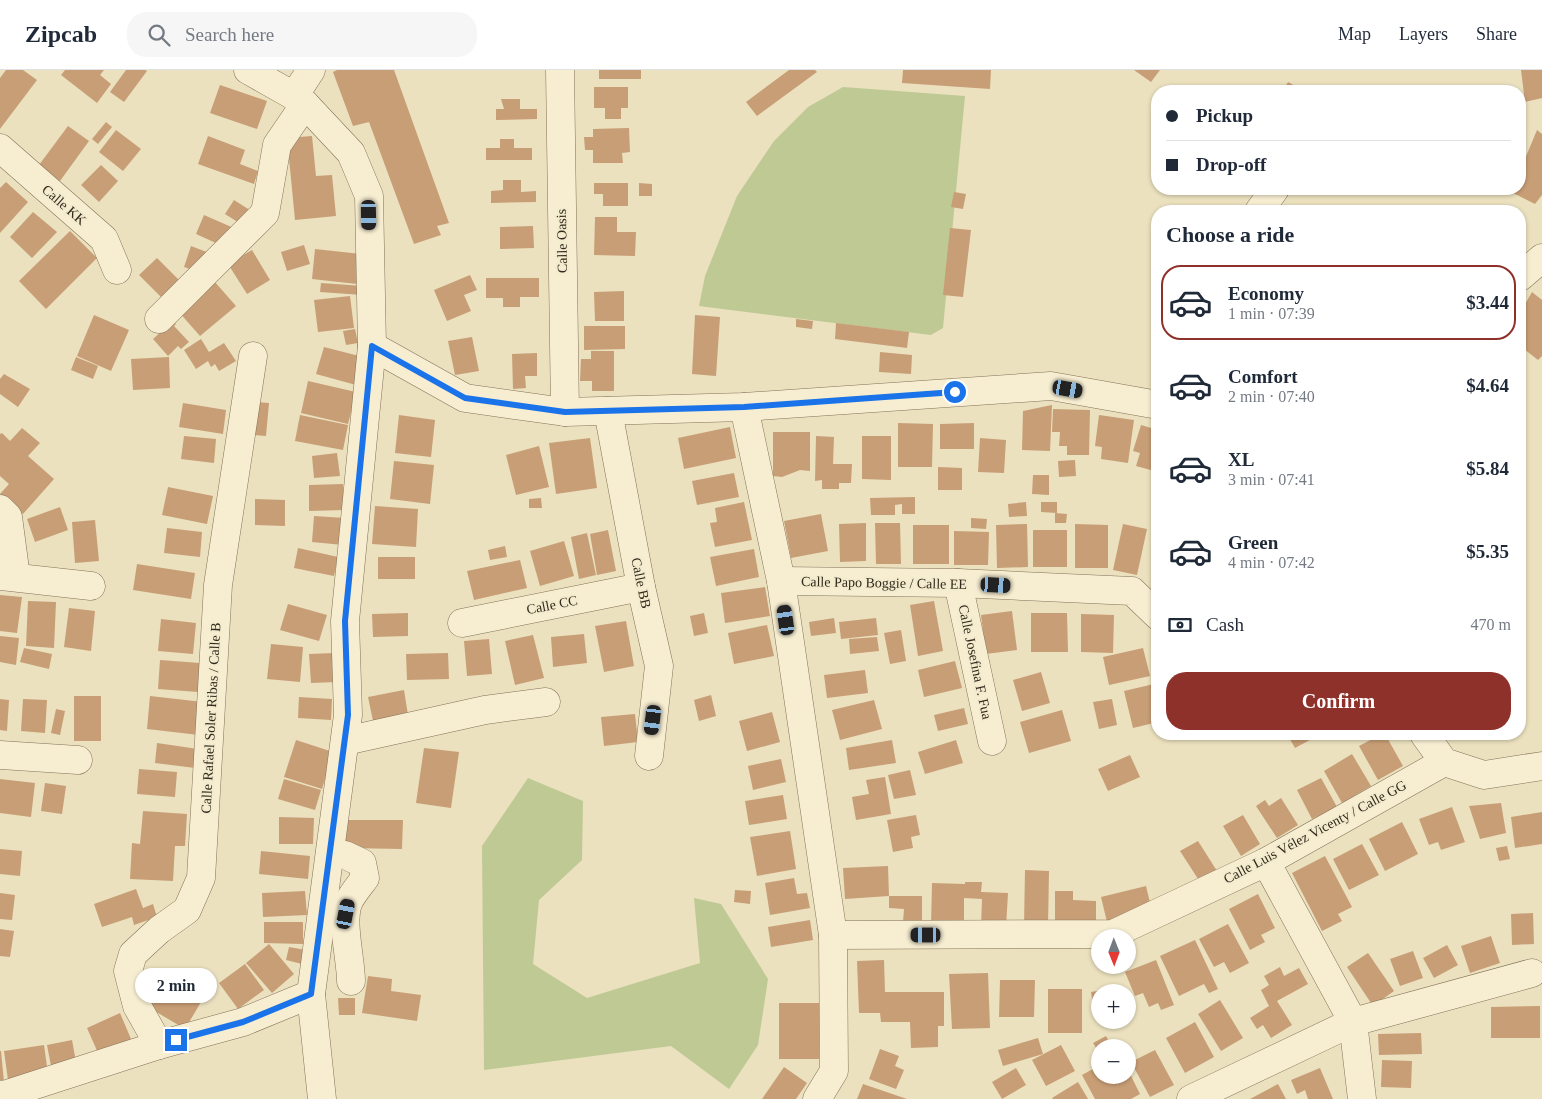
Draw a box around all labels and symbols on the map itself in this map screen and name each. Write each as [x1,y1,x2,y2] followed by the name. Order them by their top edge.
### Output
[39,182,89,228] street label: Calle KK
[361,200,376,230] car
[554,209,570,273] street label: Calle Oasis
[1051,379,1084,399] car
[944,381,966,403] route start
[628,556,654,610] street label: Calle BB
[801,574,967,592] street label: Calle Papo Boggie / Calle EE
[980,577,1011,593] car
[525,593,579,617] street label: Calle CC
[955,603,995,722] street label: Calle Josefina F. Fua
[776,604,795,636] car
[199,622,223,814] street label: Calle Rafael Soler Ribas / Calle B
[643,704,662,736] car
[1221,777,1409,887] street label: Calle Luis Vélez Vicenty / Calle GG
[335,898,356,930] car
[911,928,941,943] car
[1091,929,1136,974] north arrow
[135,968,217,1002] callout: 2 min
[165,1029,187,1051] route end

